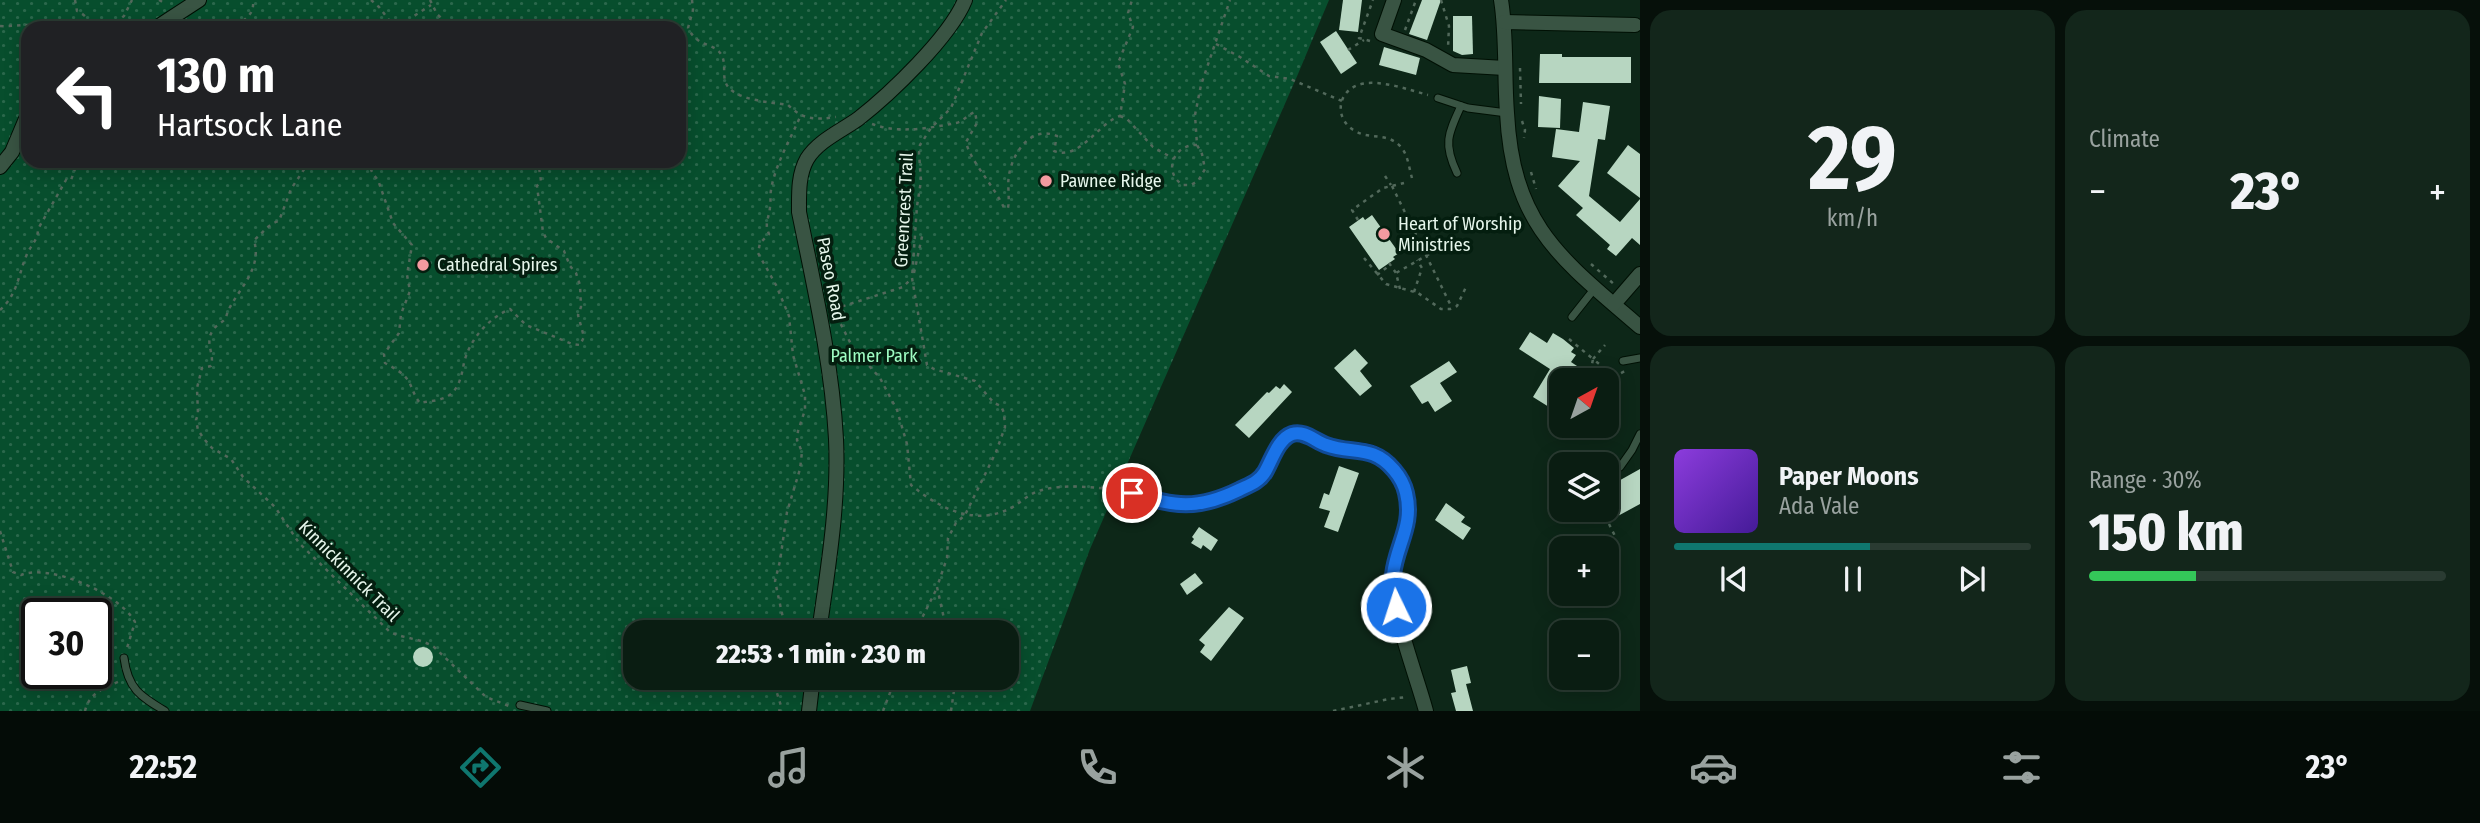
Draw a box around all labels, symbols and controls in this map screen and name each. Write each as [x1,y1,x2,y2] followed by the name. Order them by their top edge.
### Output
[157,46,275,105] text: 130 m
[42,49,133,140] icon: left
[1808,104,1897,213] text: 29
[157,106,343,144] text: Hartsock Lane
[2089,125,2160,153] text: Climate
[890,152,918,268] street label: Greencrest Trail
[2231,160,2304,223] text: 23°
[2089,169,2106,215] text: −
[2429,169,2446,215] text: +
[1060,170,1162,192] place label: Pawnee Ridge
[1038,173,1054,189] marker: Pawnee Ridge
[1827,204,1878,232] text: km/h
[1398,213,1522,256] place label: Heart of Worship Ministries
[1376,226,1392,242] marker: Heart of Worship Ministries
[812,235,850,323] street label: Paseo Road
[437,254,558,276] place label: Cathedral Spires
[415,257,431,273] marker: Cathedral Spires
[830,345,918,367] park label: Palmer Park
[1549,368,1619,438] north arrow
[1549,368,1619,690] map controls
[1549,452,1619,522] button: layers
[1779,461,1919,492] text: Paper Moons
[1102,463,1162,523] pin
[2089,466,2202,494] text: Range · 30%
[1113,474,1151,512] icon: arrive
[1779,492,1859,520] text: Ada Vale
[2089,501,2244,564] text: 150 km
[294,516,404,626] street label: Kinnickinnick Trail
[1549,536,1619,606] button: +
[1715,560,1753,598] icon: previous
[1834,560,1872,598] icon: pause
[1953,560,1991,598] icon: next
[1359,570,1433,644] position arrow
[21,598,112,689] speed limit sign: 30
[1549,620,1619,690] button: −
[716,639,926,670] text: 22:53 · 1 min · 230 m
[456,743,505,792] icon: directions
[764,743,813,792] icon: music
[1073,743,1122,792] icon: phone
[1381,743,1430,792] icon: climate
[1689,743,1738,792] icon: car
[1997,743,2046,792] icon: filters
[130,748,197,786] text: 22:52
[2305,748,2350,786] text: 23°

